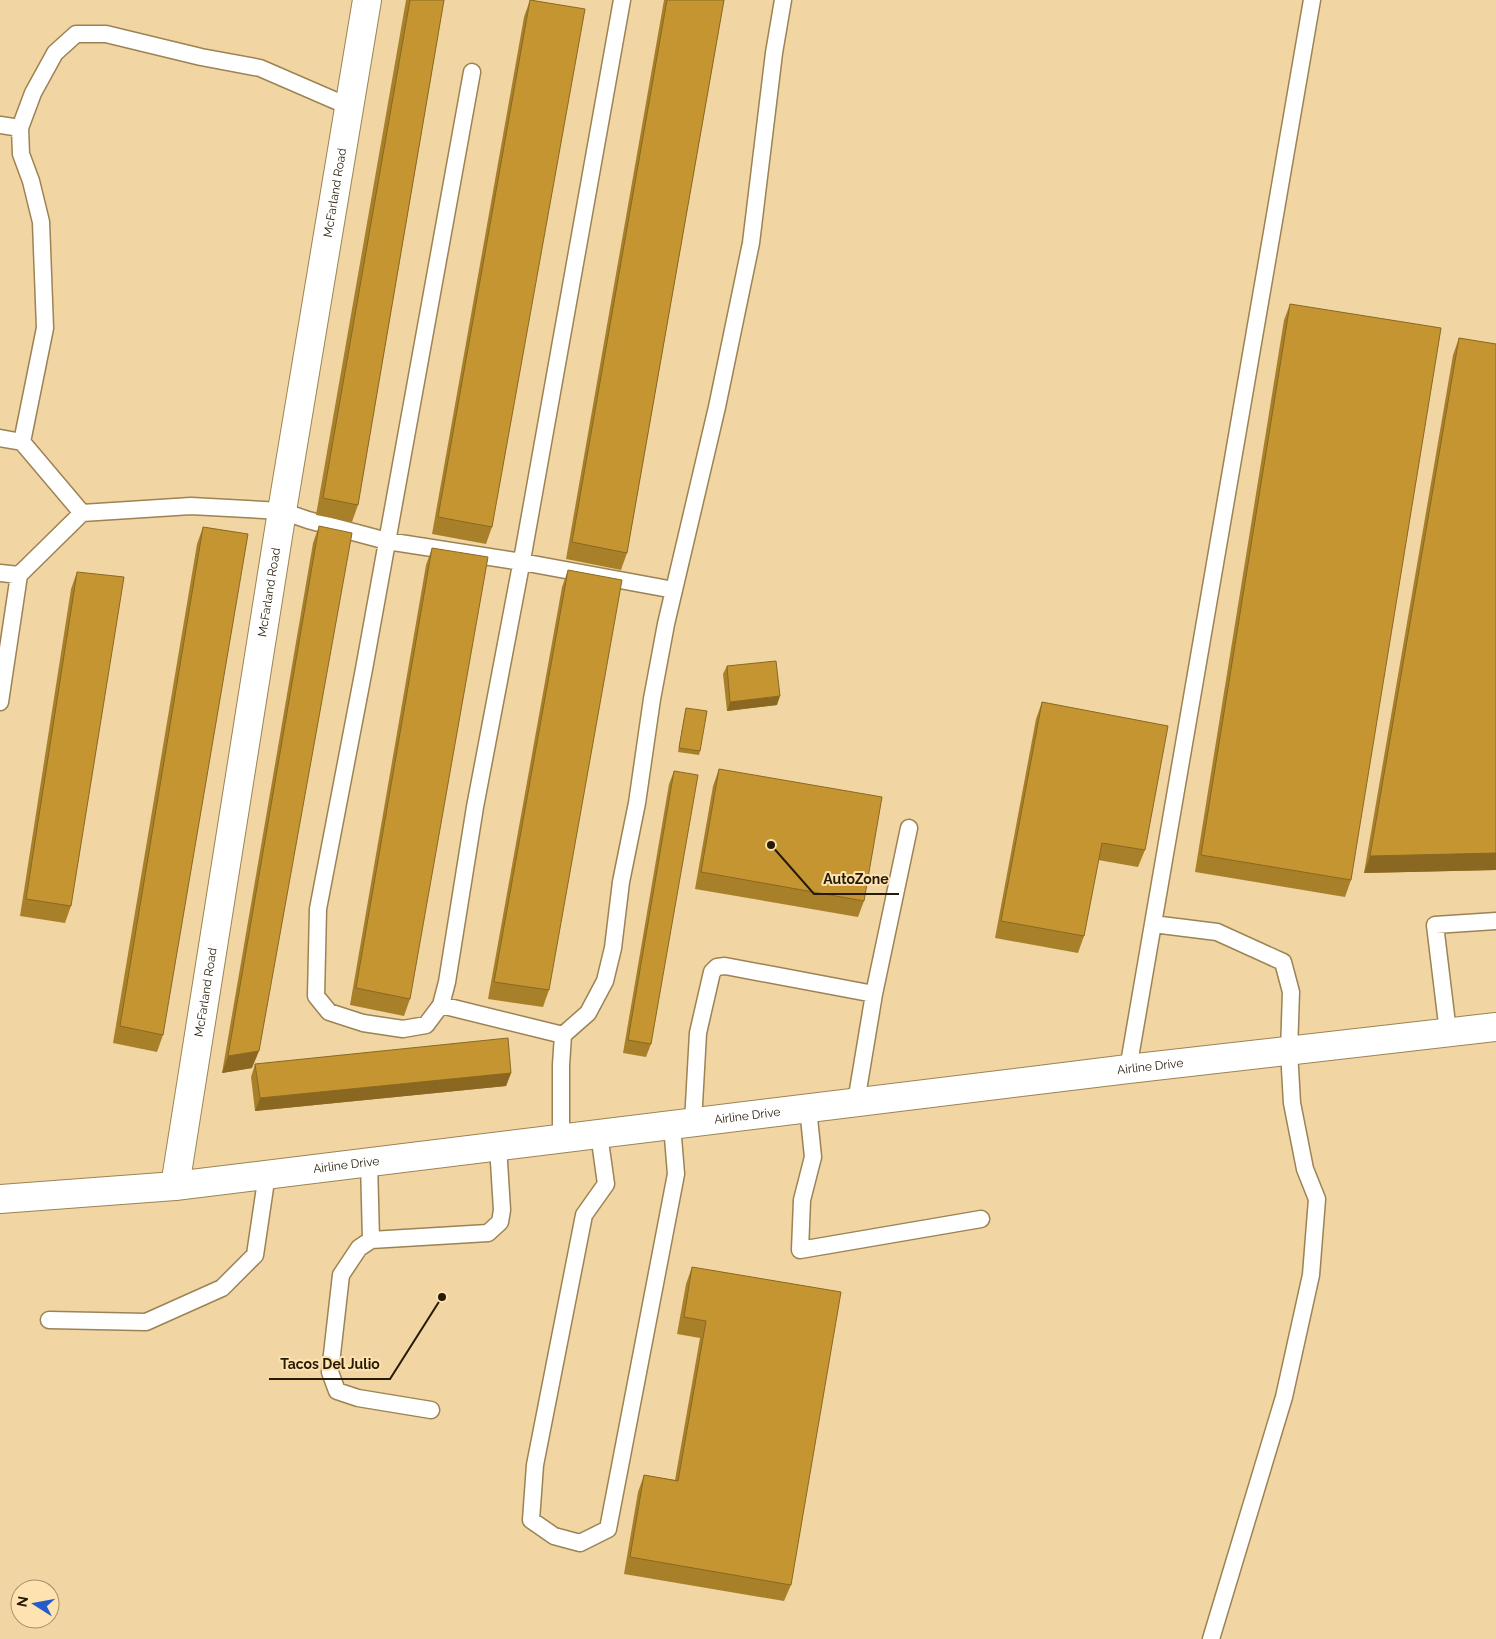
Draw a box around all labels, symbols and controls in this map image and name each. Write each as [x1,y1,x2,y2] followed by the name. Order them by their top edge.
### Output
[321,147,349,238] street label: McFarland Road
[255,547,283,638] street label: McFarland Road
[814,865,899,894] callout: AutoZone
[823,871,889,887] text: AutoZone
[192,947,220,1038] street label: McFarland Road
[1116,1056,1184,1077] street label: Airline Drive
[713,1105,781,1127] street label: Airline Drive
[312,1154,380,1176] street label: Airline Drive
[269,1350,390,1379] callout: Tacos Del Julio
[280,1356,380,1372] text: Tacos Del Julio
[10,1579,60,1629] north arrow
[13,1595,31,1608] text: N

